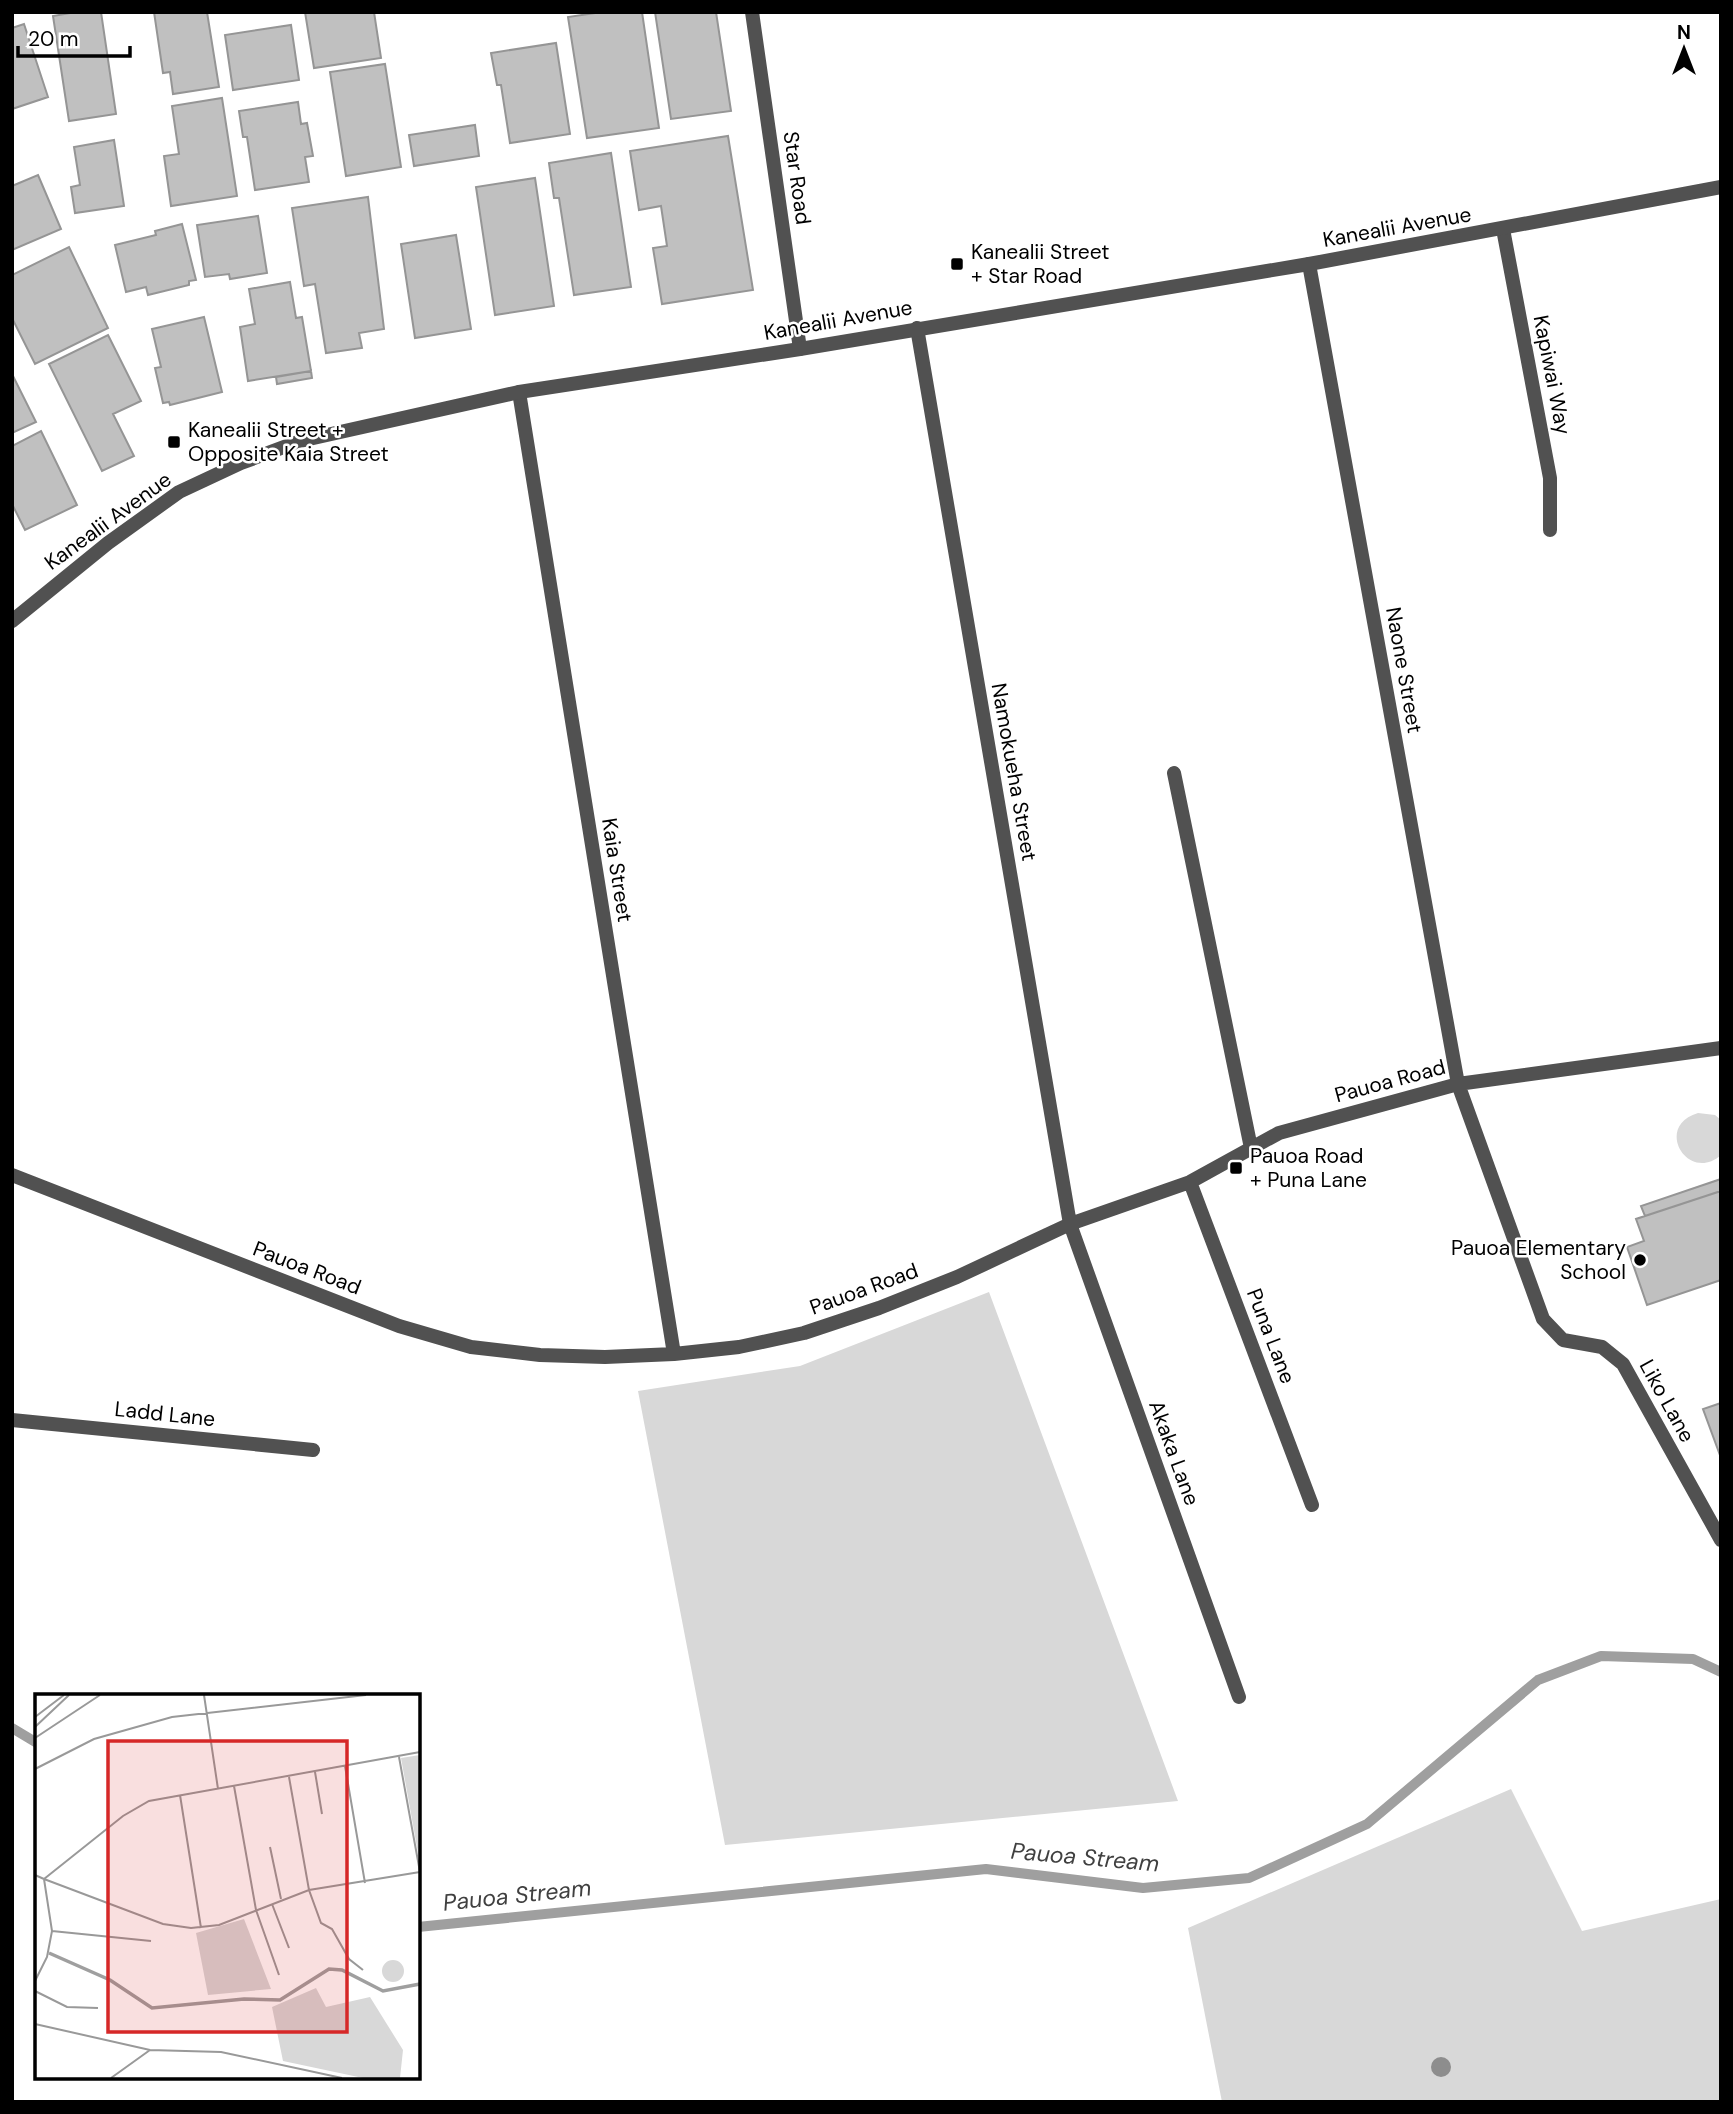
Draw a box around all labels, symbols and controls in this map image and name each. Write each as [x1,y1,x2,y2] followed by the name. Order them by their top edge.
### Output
[18,14,130,58] scale bar
[1649,14,1719,84] north arrow
[1677,20,1691,45] text: N
[28,25,79,53] text: 20 m
[777,129,817,227] street label: Star Road
[1321,200,1474,254] street label: Kanealii Avenue
[971,238,1110,290] place label: Kanealii Street + Star Road
[949,256,965,272] marker: Kanealii Street + Star Road
[762,293,915,347] street label: Kanealii Avenue
[1527,313,1577,437] street label: Kapiwai Way
[188,416,389,468] place label: Kanealii Street + Opposite Kaia Street
[166,434,182,450] marker: Kanealii Street + Opposite Kaia Street
[39,465,177,577] street label: Kanealii Avenue
[1379,605,1429,735] street label: Naone Street
[985,681,1043,863] street label: Namokueha Street
[595,816,639,924] street label: Kaia Street
[1332,1053,1448,1109] street label: Pauoa Road
[1250,1142,1367,1194] place label: Pauoa Road + Puna Lane
[1228,1160,1244,1176] marker: Pauoa Road + Puna Lane
[1451,1234,1626,1286] place label: Pauoa Elementary School
[249,1235,365,1301] street label: Pauoa Road
[1632,1252,1648,1268] marker: Pauoa Elementary School
[806,1256,922,1322] street label: Pauoa Road
[1240,1284,1302,1388] street label: Puna Lane
[1633,1355,1701,1447] street label: Liko Lane
[113,1395,217,1433] street label: Ladd Lane
[1142,1397,1206,1509] street label: Akaka Lane
[35,1694,420,2079] inset map
[1010,1836,1160,1878] water label: Pauoa Stream
[441,1872,593,1918] water label: Pauoa Stream

